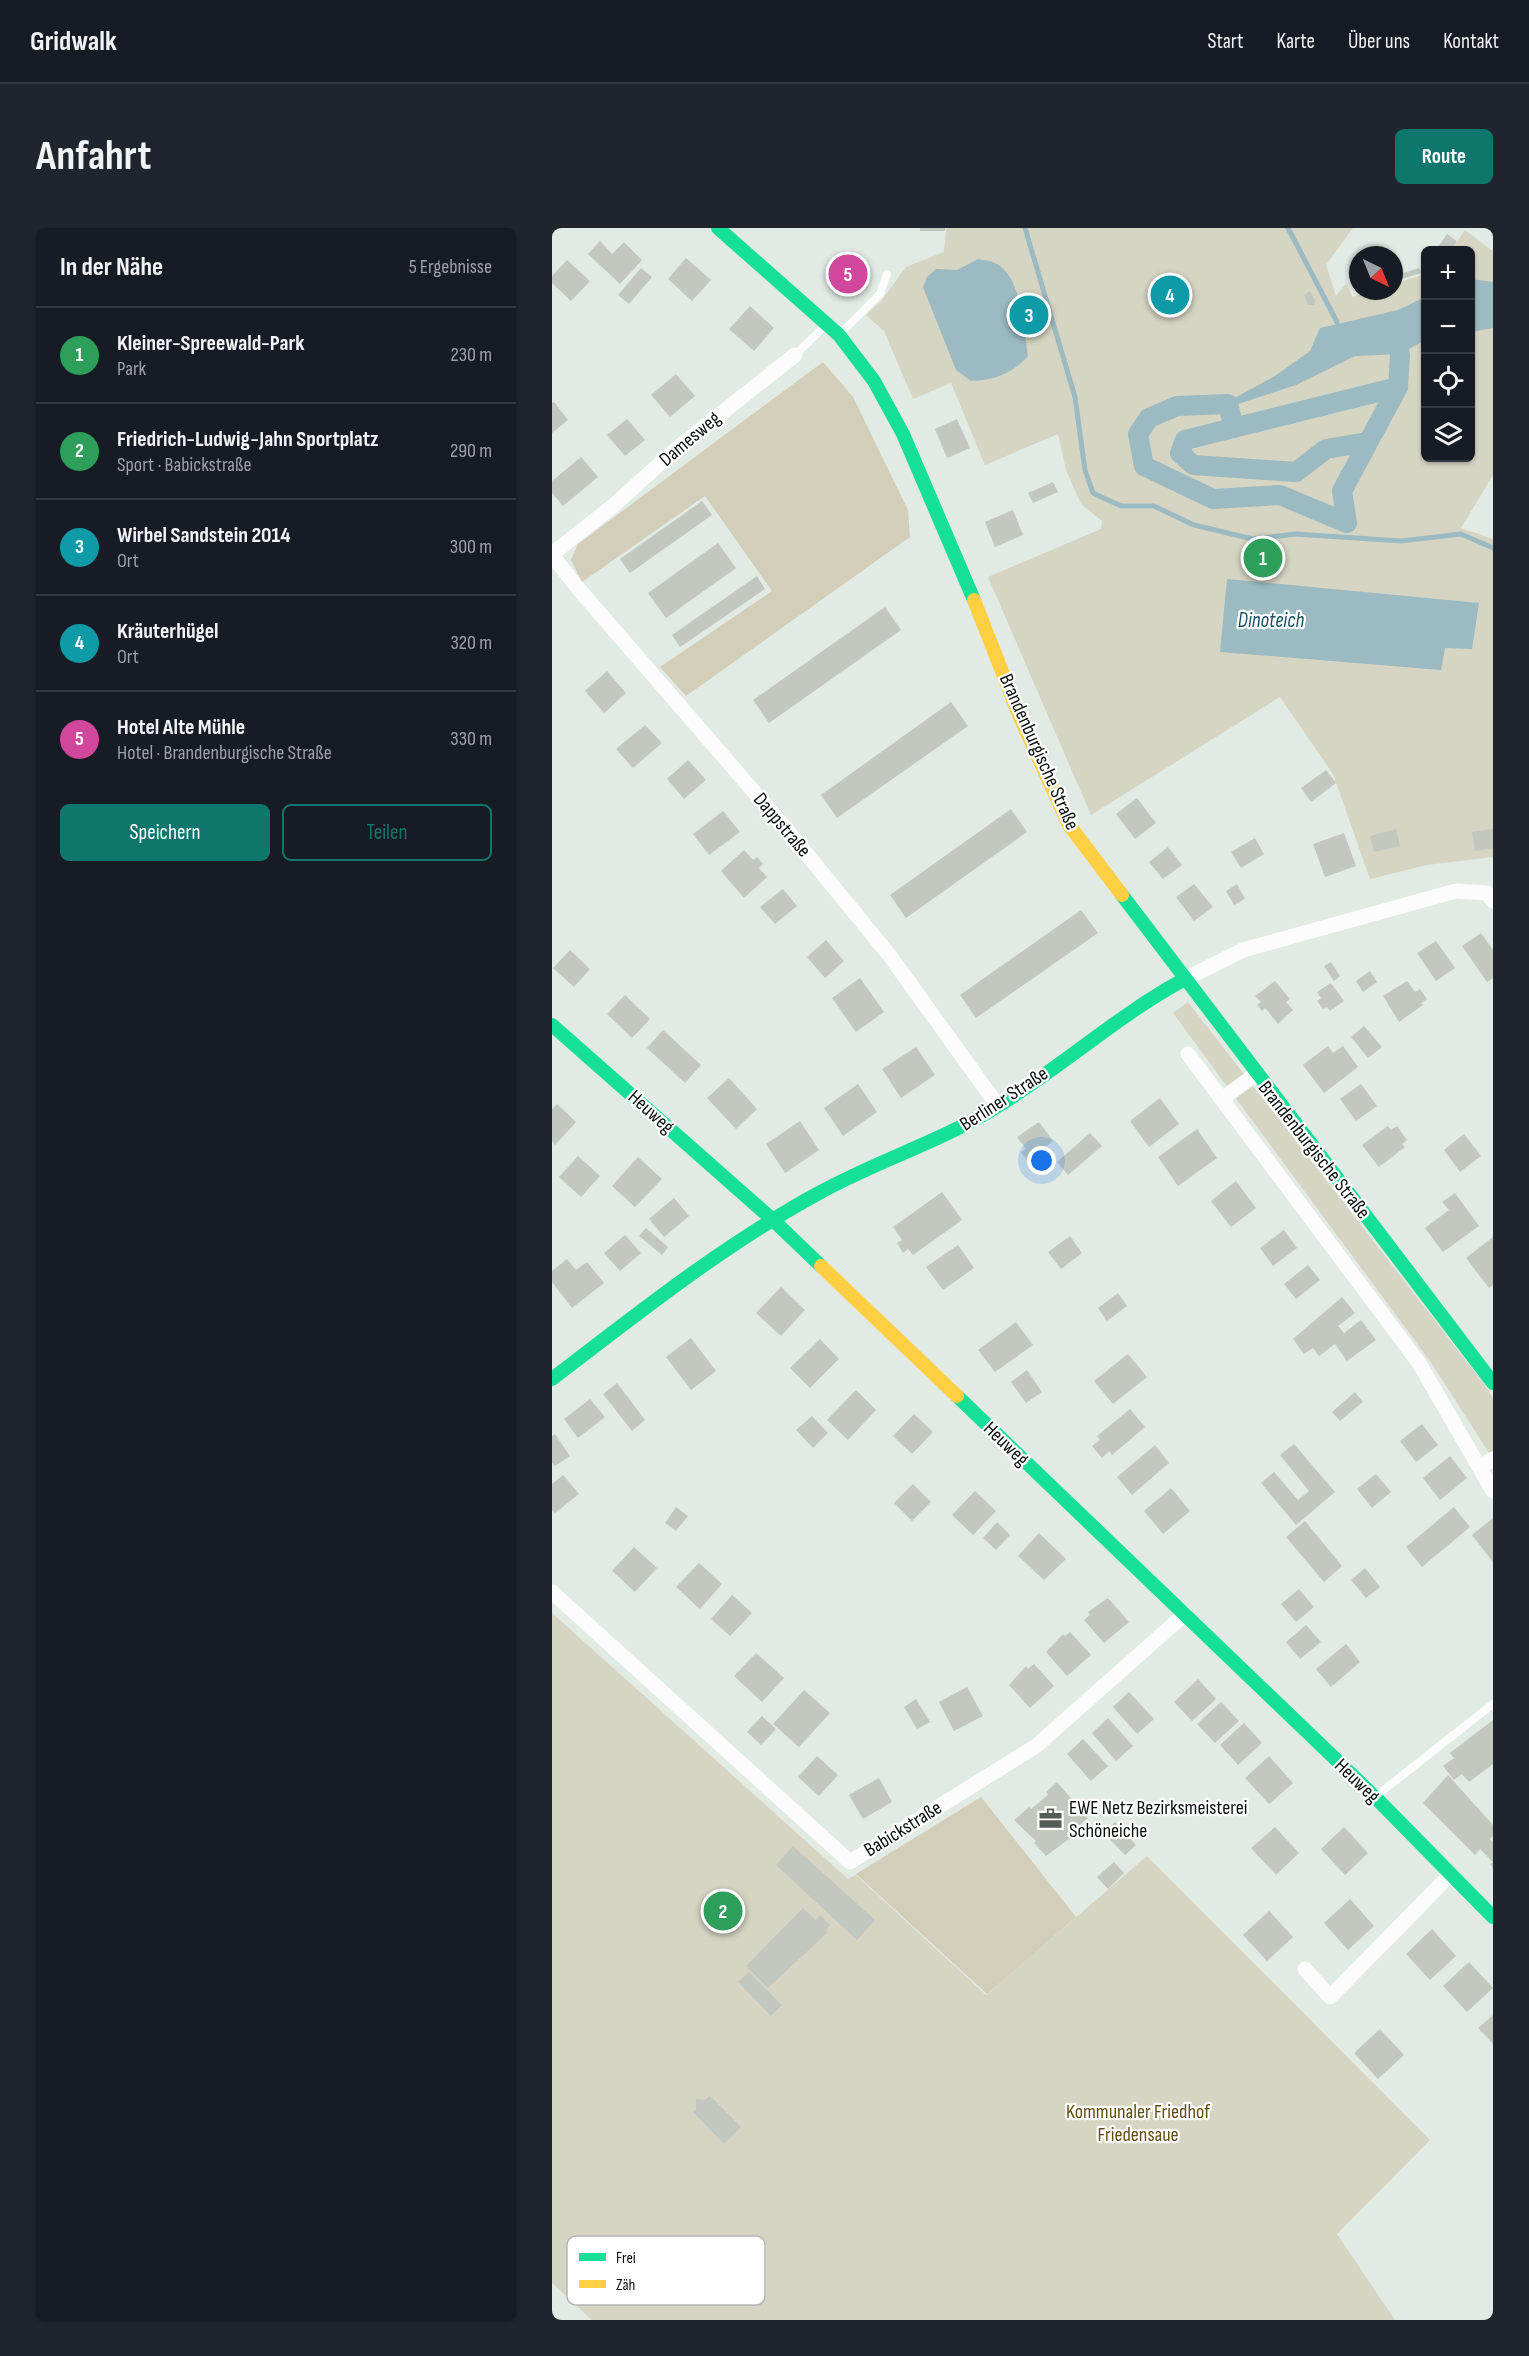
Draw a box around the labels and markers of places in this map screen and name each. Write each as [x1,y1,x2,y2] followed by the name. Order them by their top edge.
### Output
[828,252,868,296] pin: 5
[1150,272,1190,318] pin: 4
[1010,292,1048,338] pin: 3
[1244,536,1282,580] pin: 1
[1069,1796,1248,1843] place label: EWE Netz Bezirksmeisterei Schöneiche
[1038,1806,1064,1832] office icon: EWE Netz Bezirksmeisterei Schöneiche
[704,1888,742,1934] pin: 2

